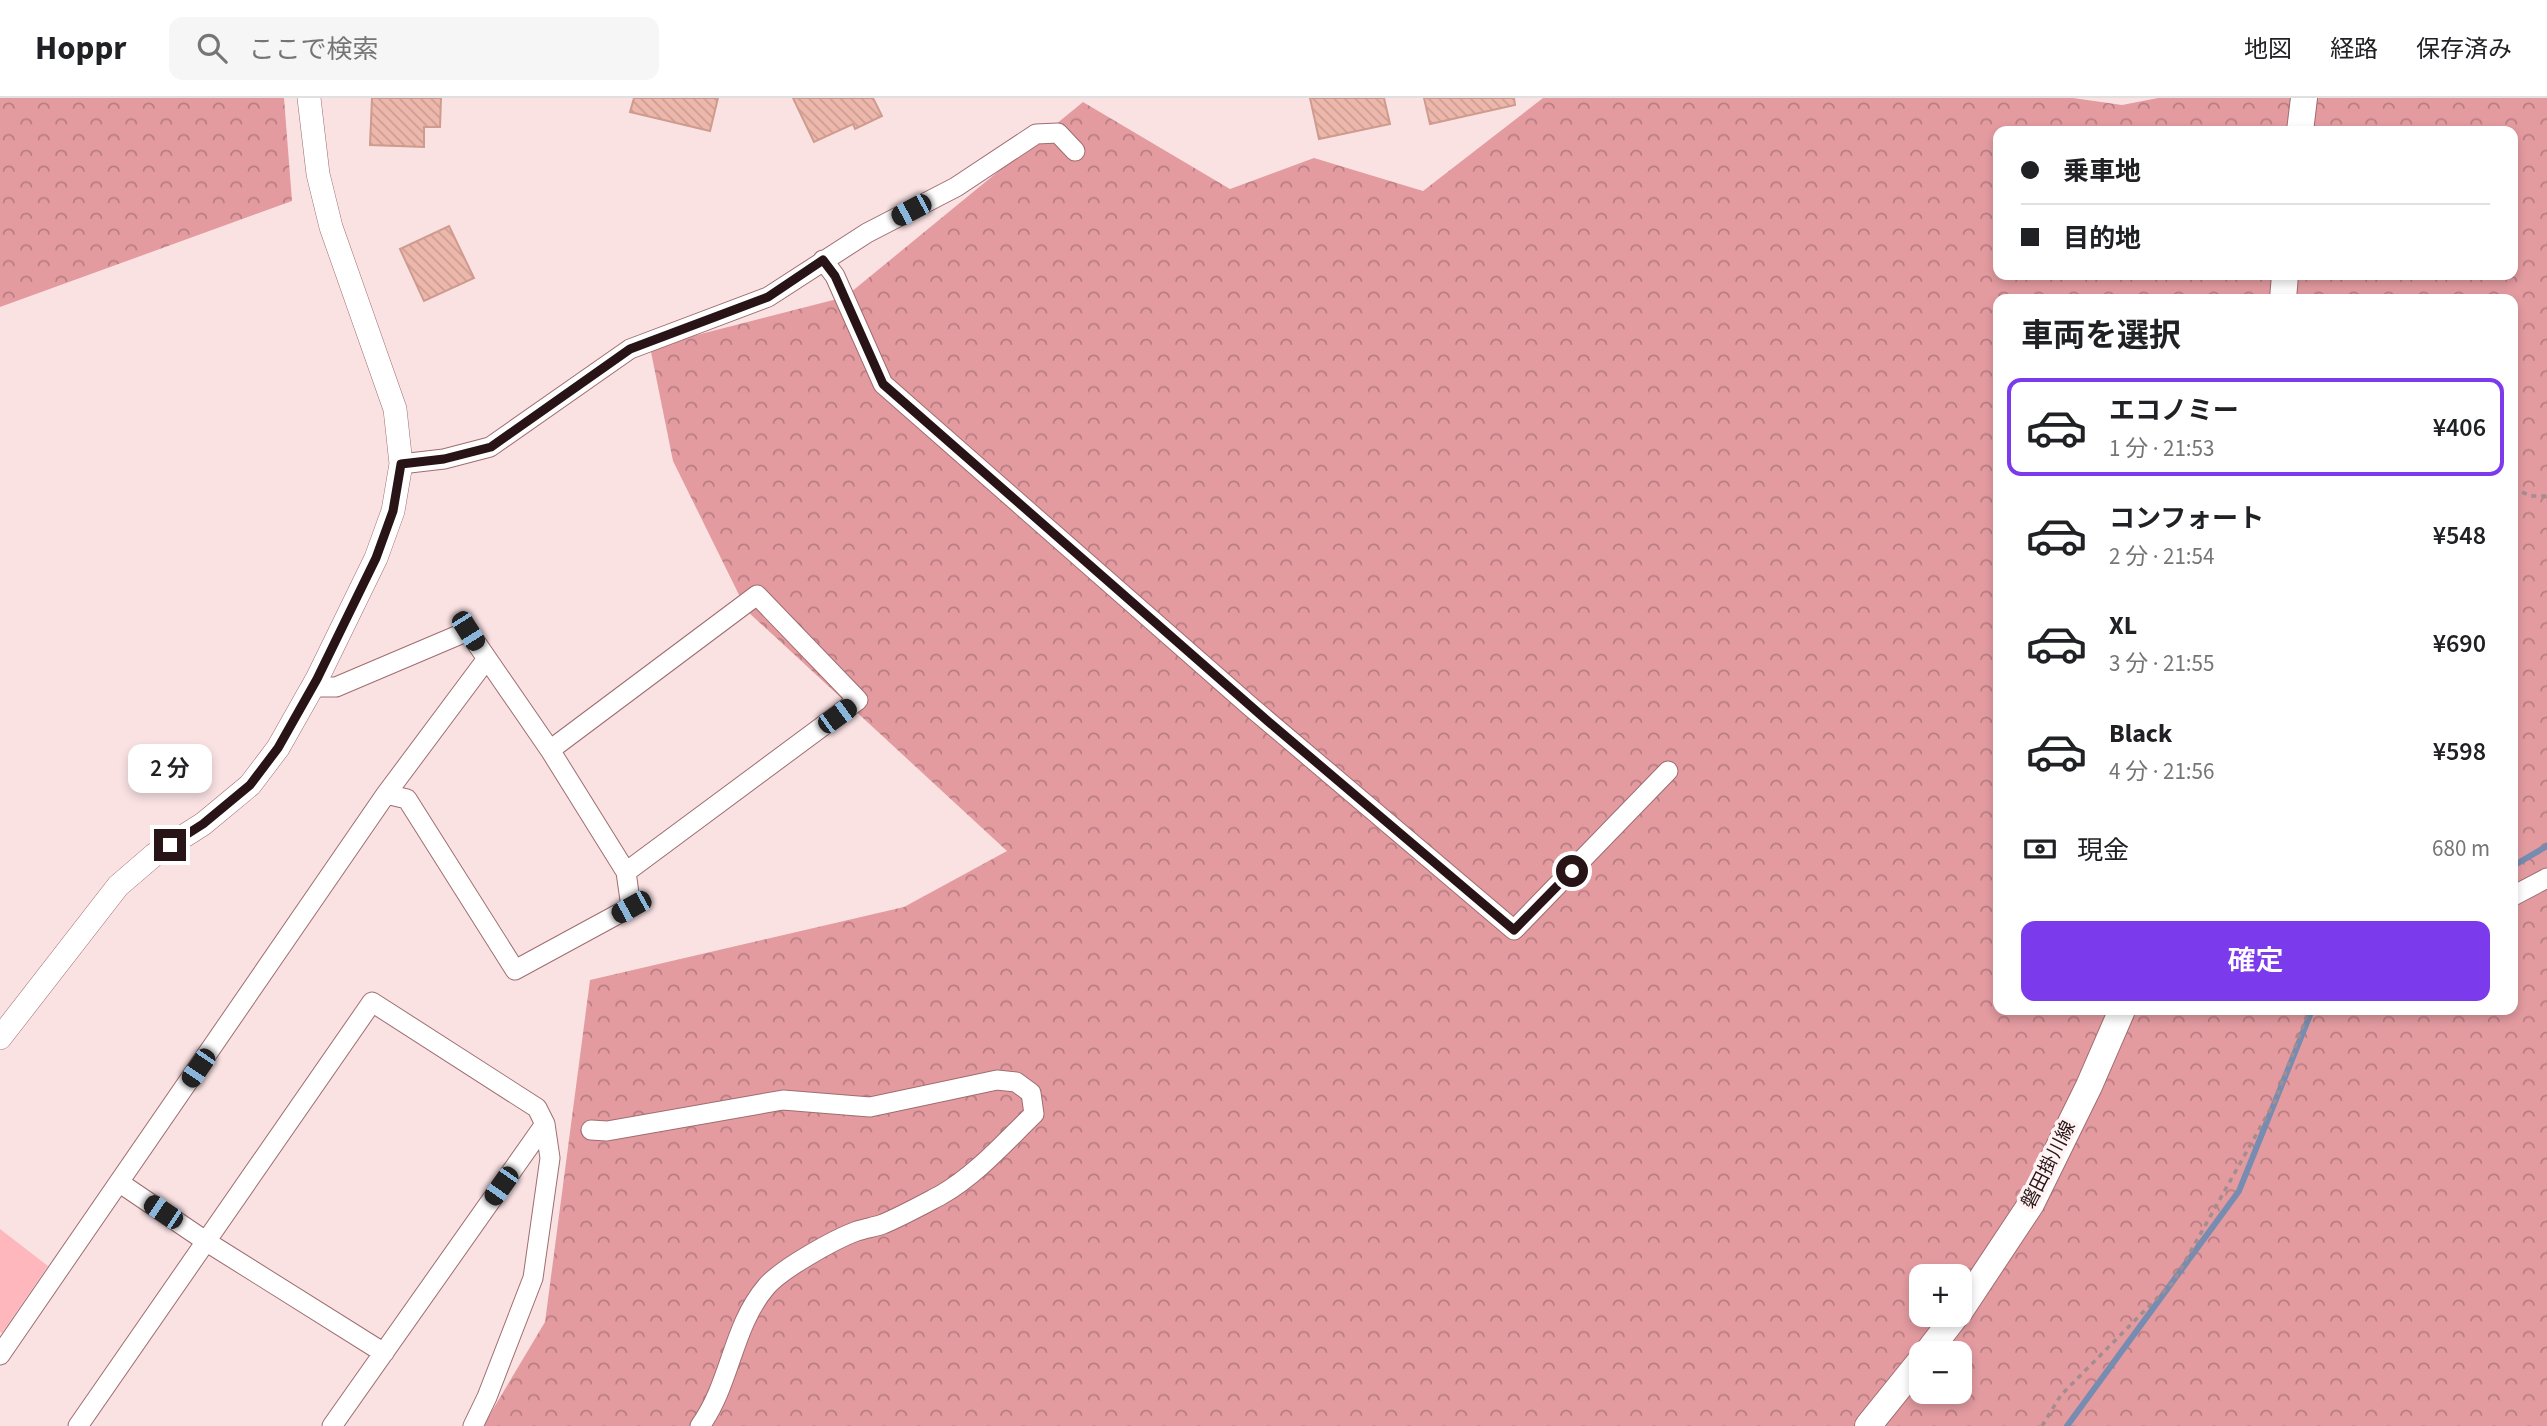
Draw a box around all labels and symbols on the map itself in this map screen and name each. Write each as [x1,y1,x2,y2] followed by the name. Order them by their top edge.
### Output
[888,191,935,229] car
[448,608,489,654] car
[814,695,861,737] car
[128,744,212,792] callout: 2 分
[154,829,186,861] route end
[1556,855,1588,887] route start
[608,888,655,926] car
[178,1045,219,1091] car
[2015,1117,2083,1213] street label: 磐田掛川線
[481,1163,522,1209] car
[140,1192,187,1232] car

